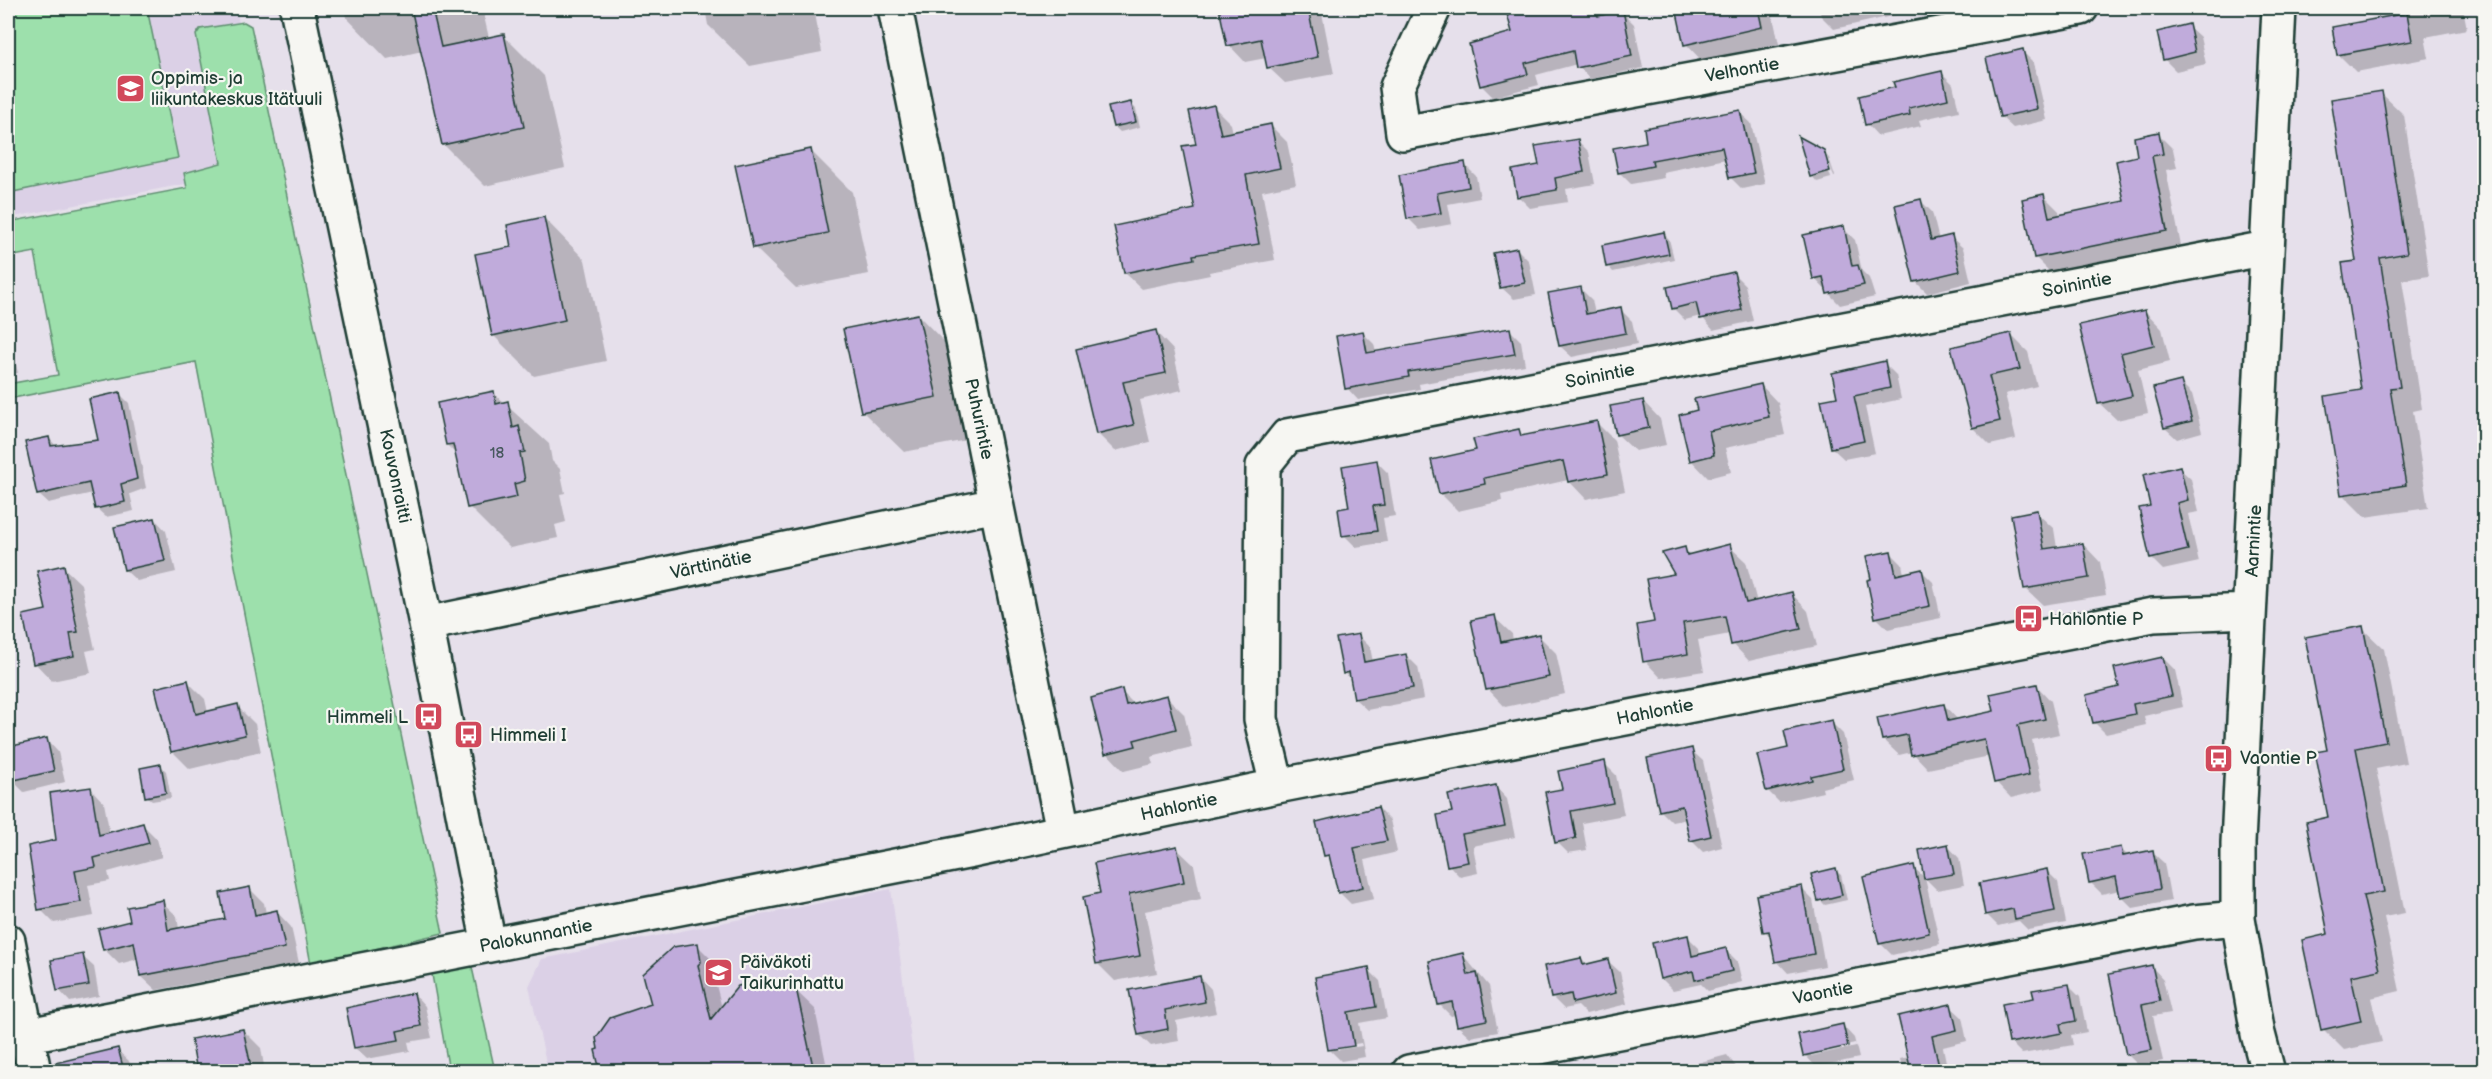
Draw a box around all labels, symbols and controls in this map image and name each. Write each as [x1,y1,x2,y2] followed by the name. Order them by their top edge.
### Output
[1703,53,1781,87] street label: Velhontie
[151,68,323,110] place label: Oppimis- ja liikuntakeskus Itätuuli
[114,72,146,104] school or university icon: Oppimis- ja liikuntakeskus Itätuuli
[2041,268,2114,302] street label: Soinintie
[1564,359,1637,393] street label: Soinintie
[960,376,998,462] street label: Puhurintie
[375,427,415,525] street label: Kouvonraitti
[490,444,505,463] house number: 18
[2242,504,2266,578] street label: Aarnintie
[668,546,754,584] street label: Värttinätie
[2012,603,2044,635] bus stop icon: Hahlontie P
[2049,609,2144,630] place label: Hahlontie P
[1615,694,1696,730] street label: Hahlontie
[413,701,445,733] bus stop icon: Himmeli L
[327,707,409,728] place label: Himmeli L
[453,719,485,751] bus stop icon: Himmeli I
[490,725,566,746] place label: Himmeli I
[2203,742,2235,774] bus stop icon: Vaontie P
[2240,748,2318,769] place label: Vaontie P
[1139,789,1220,825] street label: Hahlontie
[478,915,595,957] street label: Palokunnantie
[740,952,844,994] place label: Päiväkoti Taikurinhattu
[703,956,735,988] school or university icon: Päiväkoti Taikurinhattu
[1791,977,1855,1009] street label: Vaontie

